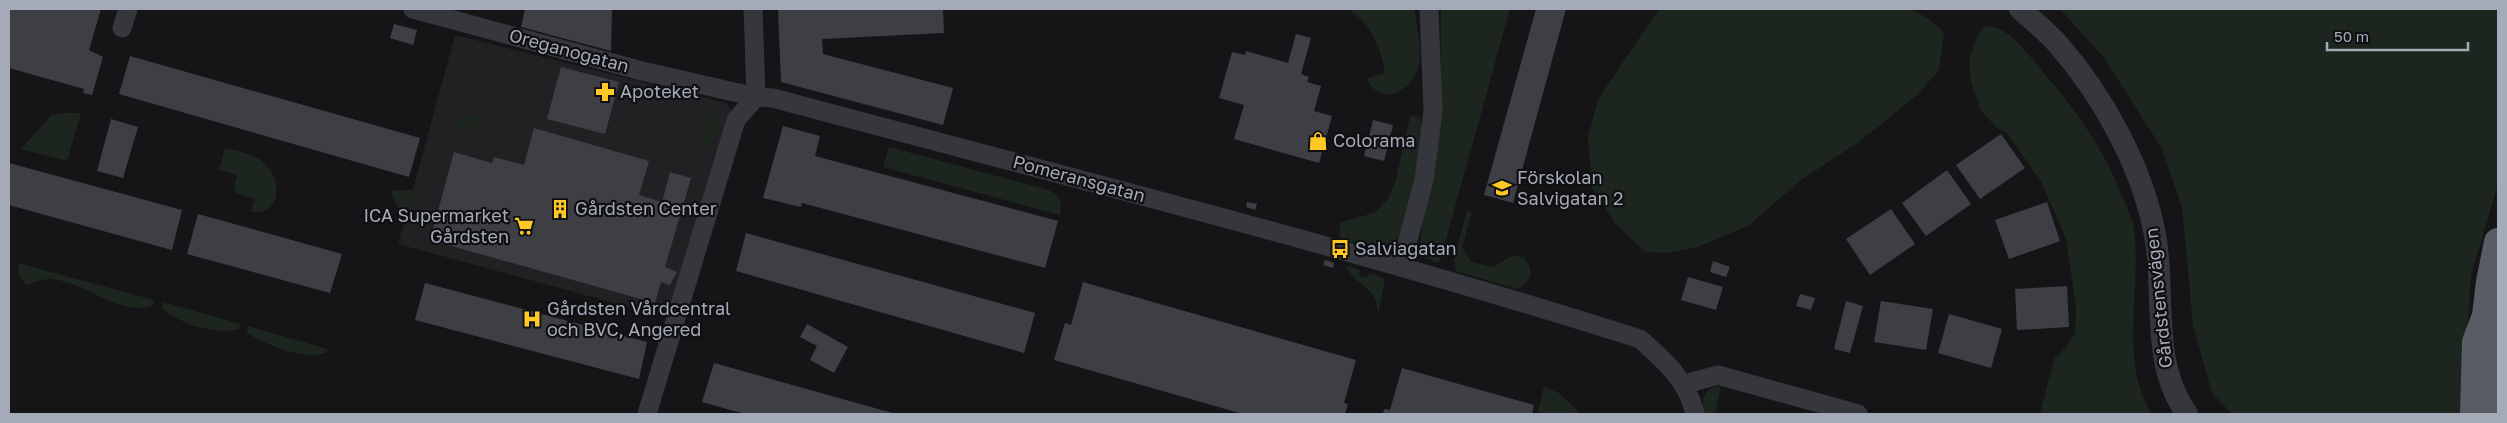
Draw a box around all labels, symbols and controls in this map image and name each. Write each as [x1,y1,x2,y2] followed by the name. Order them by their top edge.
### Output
[2327,20,2468,52] scale bar
[507,23,632,77] street label: Oreganogatan
[2334,27,2369,45] text: 50 m
[620,80,699,102] place label: Apoteket
[594,81,616,103] pharmacy icon: Apoteket
[1333,129,1416,151] place label: Colorama
[1307,130,1329,152] shop icon: Colorama
[1011,150,1148,206] street label: Pomeransgatan
[1517,166,1623,209] place label: Förskolan Salvigatan 2
[1491,177,1513,199] school or university icon: Förskolan Salvigatan 2
[575,197,717,219] place label: Gårdsten Center
[549,198,571,220] building icon: Gårdsten Center
[363,204,509,247] place label: ICA Supermarket Gårdsten
[513,215,535,237] supermarket icon: ICA Supermarket Gårdsten
[2140,227,2176,369] street label: Gårdstensvägen
[1355,237,1457,259] place label: Salviagatan
[1329,238,1351,260] bus stop icon: Salviagatan
[547,297,731,340] place label: Gårdsten Vårdcentral och BVC, Angered
[521,308,543,330] hospital icon: Gårdsten Vårdcentral och BVC, Angered

